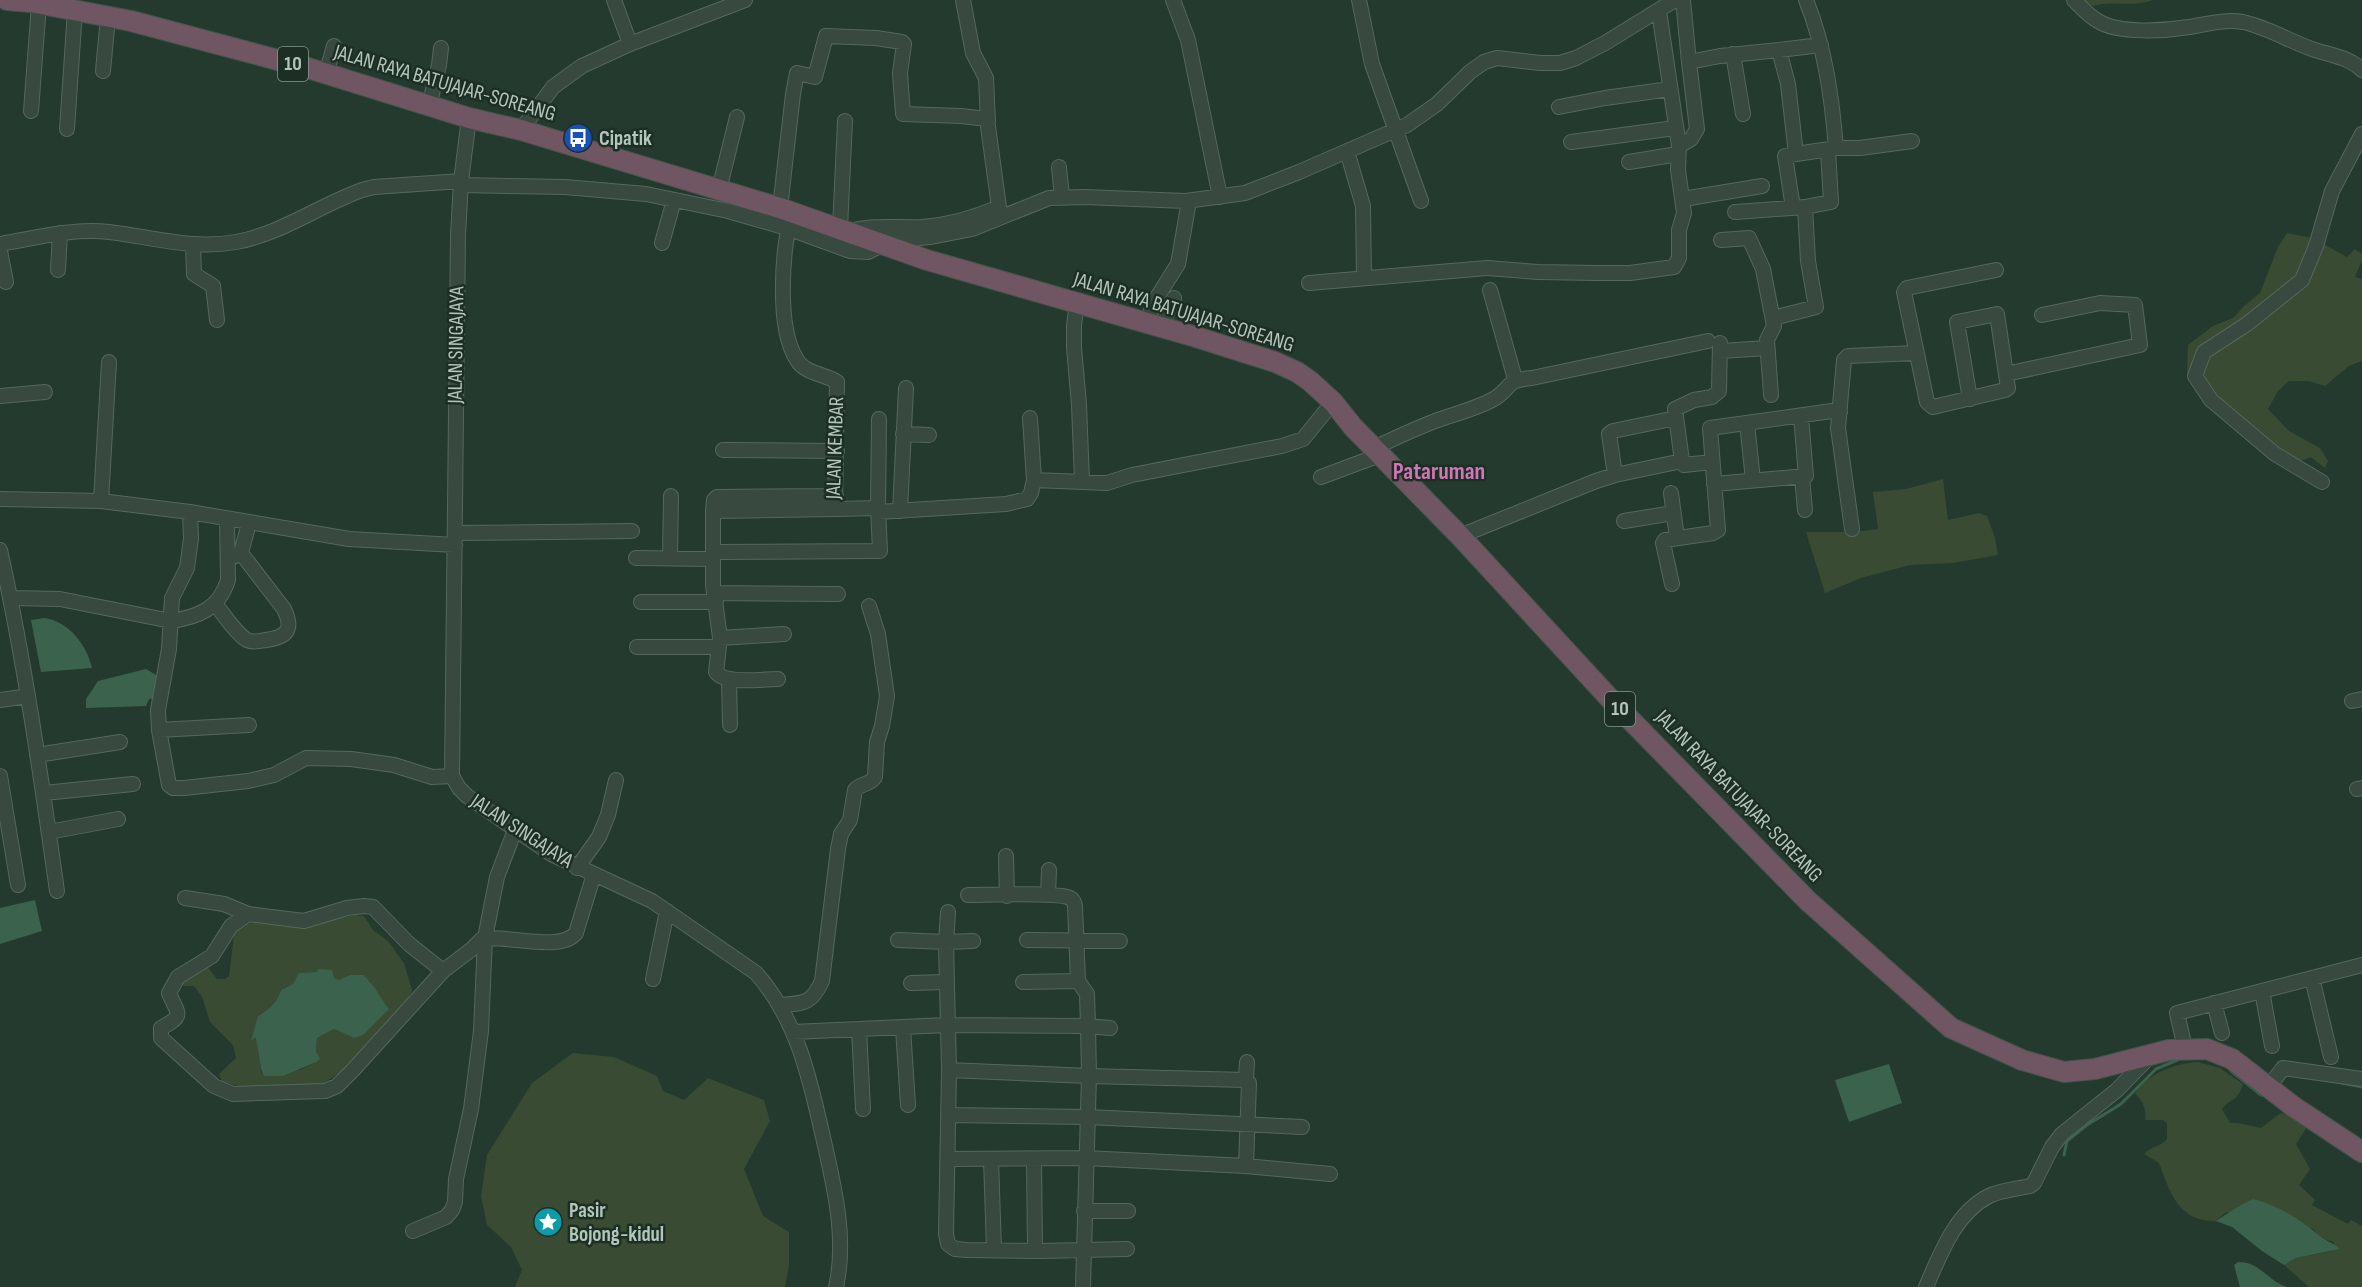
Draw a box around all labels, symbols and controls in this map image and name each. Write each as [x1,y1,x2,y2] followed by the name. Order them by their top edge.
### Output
[330,39,559,127] street label: JALAN RAYA BATUJAJAR-SOREANG
[278,47,308,81] road number: 10
[562,122,594,154] bus stop icon: Cipatik
[599,126,652,151] place label: Cipatik
[1070,266,1297,358] street label: JALAN RAYA BATUJAJAR-SOREANG
[442,285,470,405] street label: JALAN SINGAJAYA
[821,396,849,501] street label: JALAN KEMBAR
[1393,457,1485,486] district label: Pataruman
[1605,692,1635,726] road number: 10
[1650,704,1828,887] street label: JALAN RAYA BATUJAJAR-SOREANG
[465,788,579,874] street label: JALAN SINGAJAYA
[569,1198,664,1247] place label: Pasir Bojong-kidul
[532,1206,564,1238] place icon: Pasir Bojong-kidul

